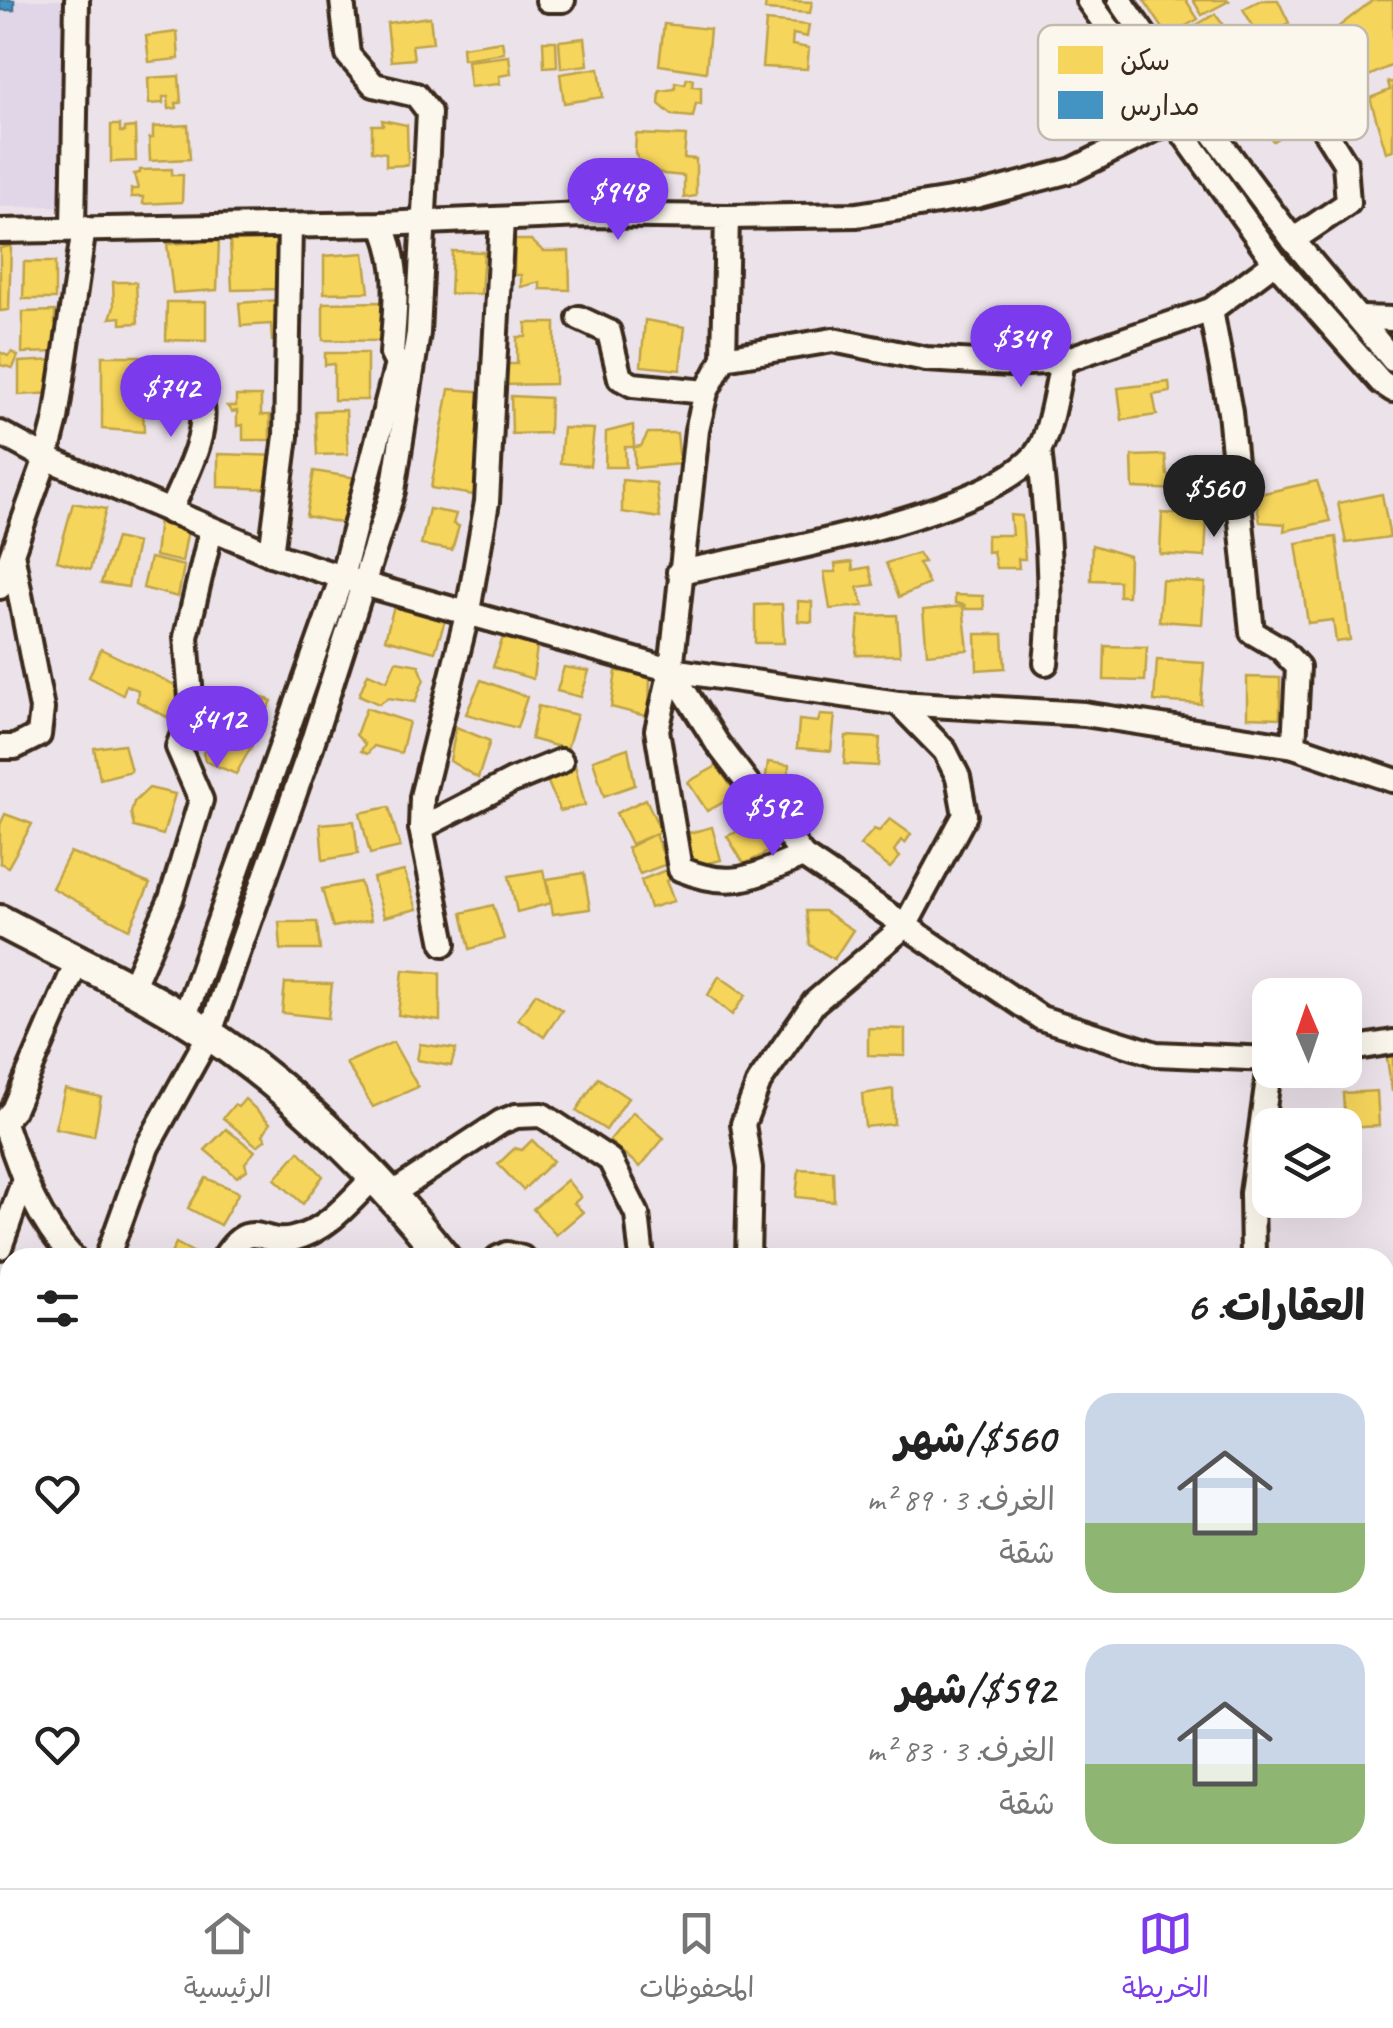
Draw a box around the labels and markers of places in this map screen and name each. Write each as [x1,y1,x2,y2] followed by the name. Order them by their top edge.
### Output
[559,158,677,243] pin: $948
[962,305,1080,390] pin: $349
[112,355,230,440] pin: $742
[1155,455,1273,540] pin: $560
[158,686,276,771] pin: $412
[714,774,832,859] pin: $592

